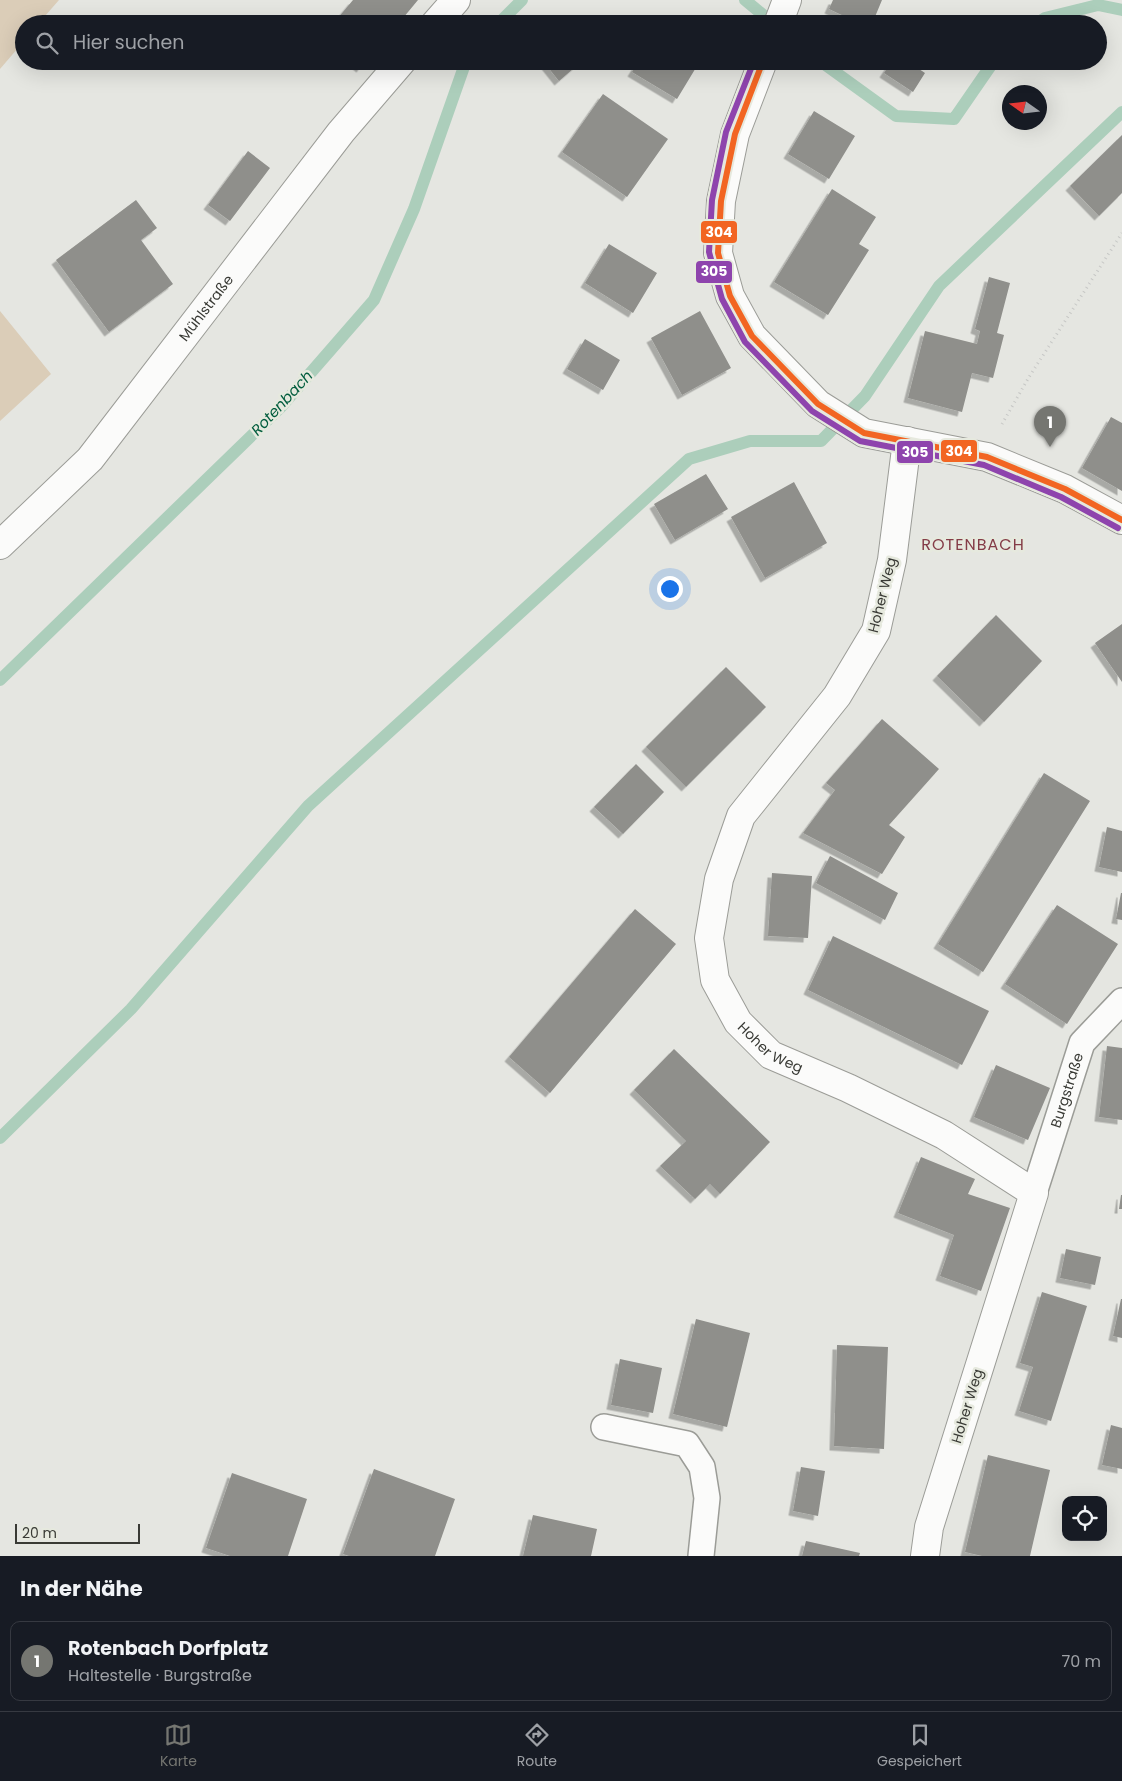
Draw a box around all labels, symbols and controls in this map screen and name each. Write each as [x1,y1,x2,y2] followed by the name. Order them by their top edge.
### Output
[15,15,1107,70] search box
[33,29,61,57] icon: search
[73,29,184,56] text: Hier suchen
[1002,85,1047,130] north arrow
[700,220,738,244] line badge: 304
[705,222,733,242] text: 304
[695,260,733,284] line badge: 305
[701,261,727,281] text: 305
[174,270,238,345] street label: Mühlstraße
[246,365,317,440] water label: Rotenbach
[1034,406,1066,447] pin: 1
[940,439,978,463] line badge: 304
[896,440,934,464] line badge: 305
[945,441,973,461] text: 304
[902,442,928,462] text: 305
[921,533,1025,556] district label: ROTENBACH
[863,555,901,635] street label: Hoher Weg
[657,576,683,602] your location
[733,1017,806,1078] street label: Hoher Weg
[1046,1050,1088,1130] street label: Burgstraße
[946,1366,988,1446] street label: Hoher Weg
[1062,1496,1107,1541] map controls
[1062,1496,1107,1541] button: locate
[15,1521,140,1544] scale bar
[22,1523,57,1543] text: 20 m
[20,1574,143,1603] text: In der Nähe
[68,1635,268,1662] text: Rotenbach Dorfplatz
[34,1650,40,1673] text: 1
[1061,1650,1101,1673] text: 70 m
[68,1664,252,1687] text: Haltestelle · Burgstraße
[160,1721,197,1772] tab: Karte
[517,1721,557,1772] tab: Route
[877,1721,962,1772] tab: Gespeichert

